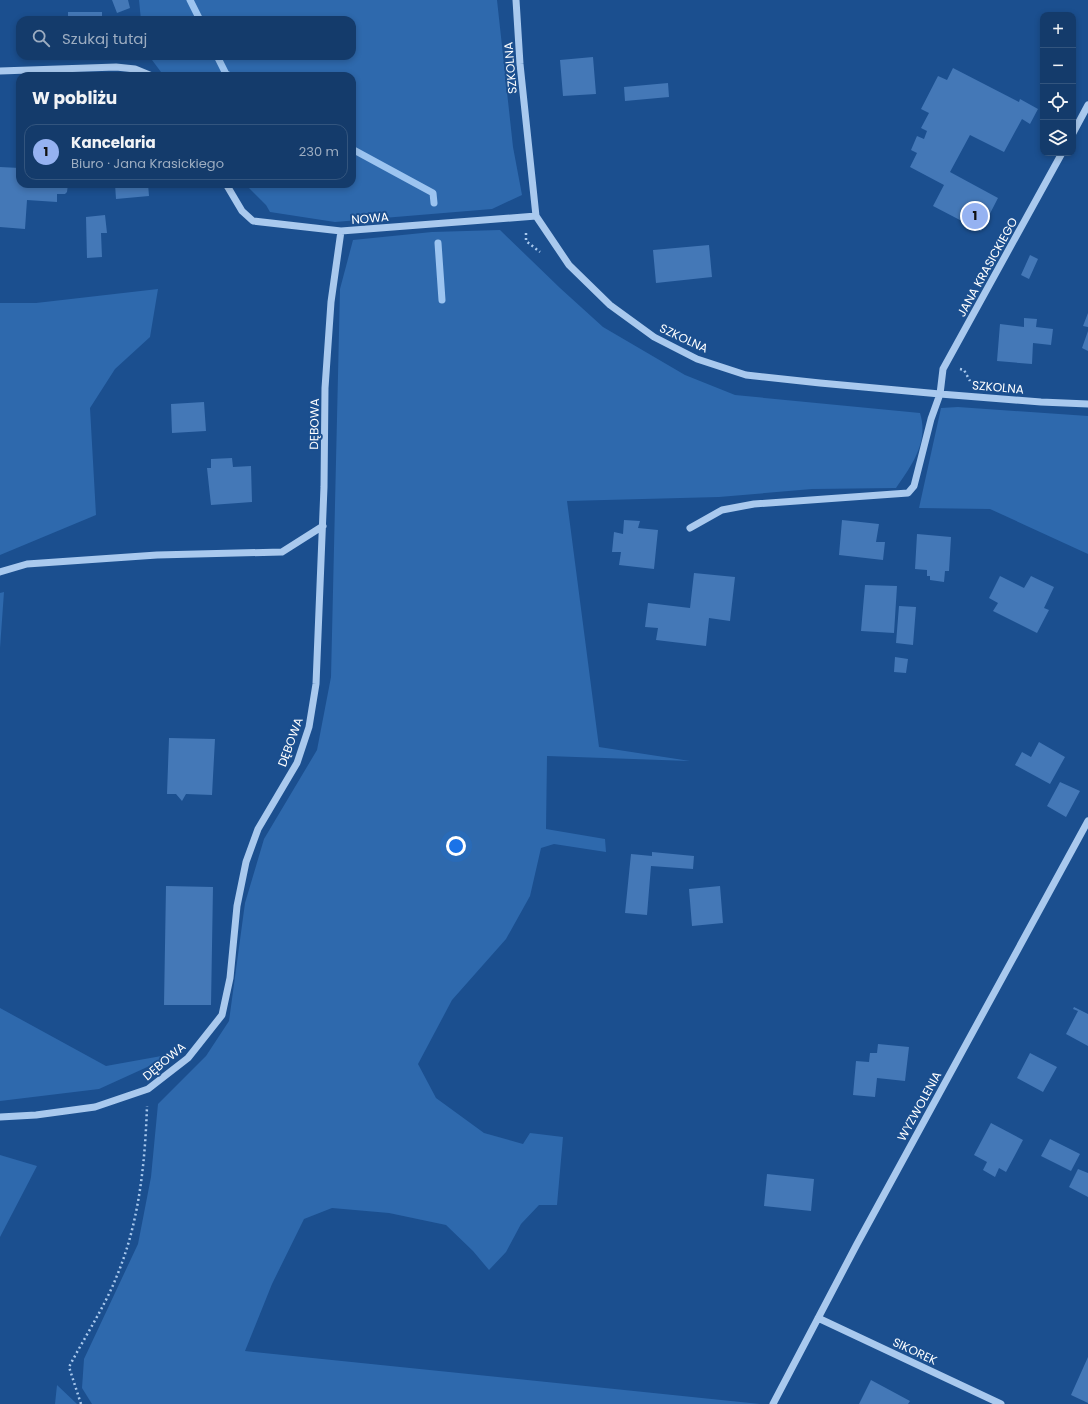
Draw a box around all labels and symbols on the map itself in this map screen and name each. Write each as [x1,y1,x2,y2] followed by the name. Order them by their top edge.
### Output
[499,41,521,95] street label: SZKOLNA
[962,201,988,231] pin: 1
[350,208,390,228] street label: NOWA
[953,214,1021,320] street label: JANA KRASICKIEGO
[657,319,711,357] street label: SZKOLNA
[971,376,1025,398] street label: SZKOLNA
[305,398,323,450] street label: DĘBOWA
[273,715,307,769] street label: DĘBOWA
[446,836,466,856] your location
[139,1038,189,1084] street label: DĘBOWA
[893,1068,945,1144] street label: WYZWOLENIA
[890,1333,940,1369] street label: SIKOREK

